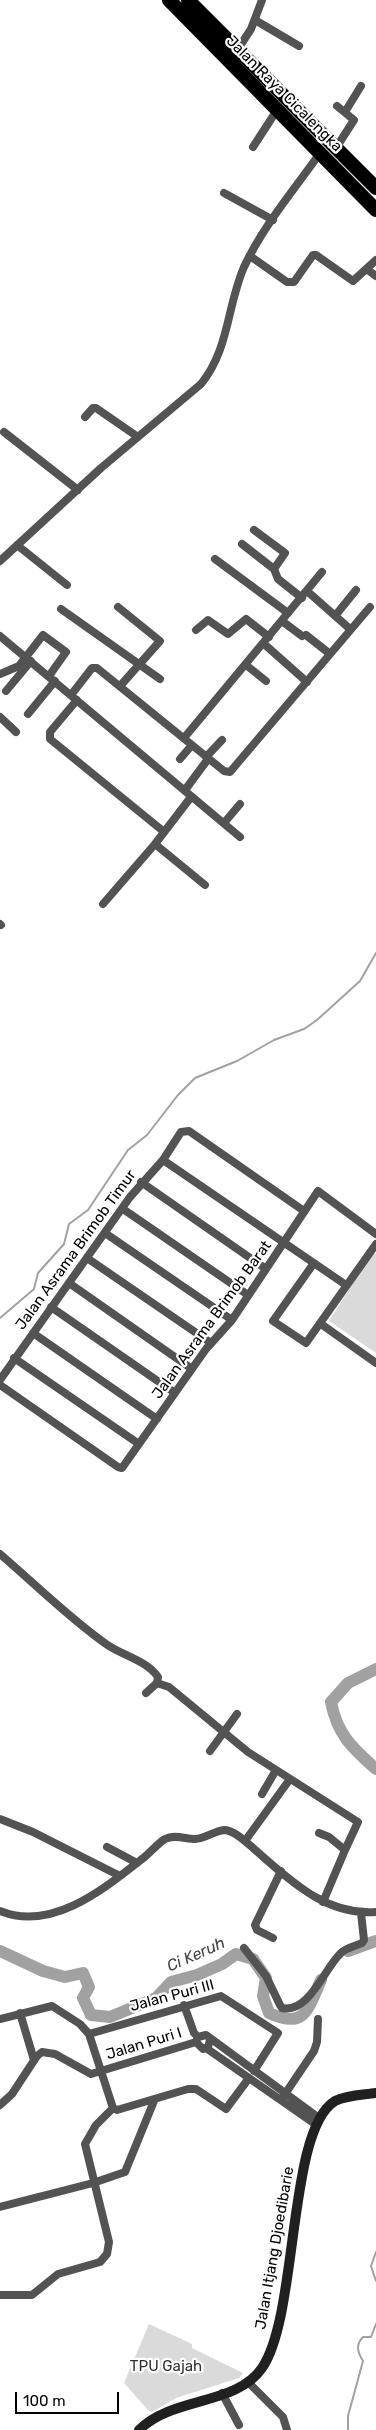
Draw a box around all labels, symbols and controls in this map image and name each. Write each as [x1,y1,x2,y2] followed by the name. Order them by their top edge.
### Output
[222,32,346,156] street label: Jalan Raya Cicalengka
[12,1166,140,1334] street label: Jalan Asrama Brimob Timur
[149,1237,275,1403] street label: Jalan Asrama Brimob Barat
[164,1934,228,1976] water label: Ci Keruh
[128,1976,216,2016] street label: Jalan Puri III
[104,2024,184,2064] street label: Jalan Puri I
[252,2165,298,2331] street label: Jalan Itjang Djoedibarie
[130,2358,202,2376] park label: TPU Gajah
[18,2382,121,2414] scale bar
[23,2392,65,2410] text: 100 m

